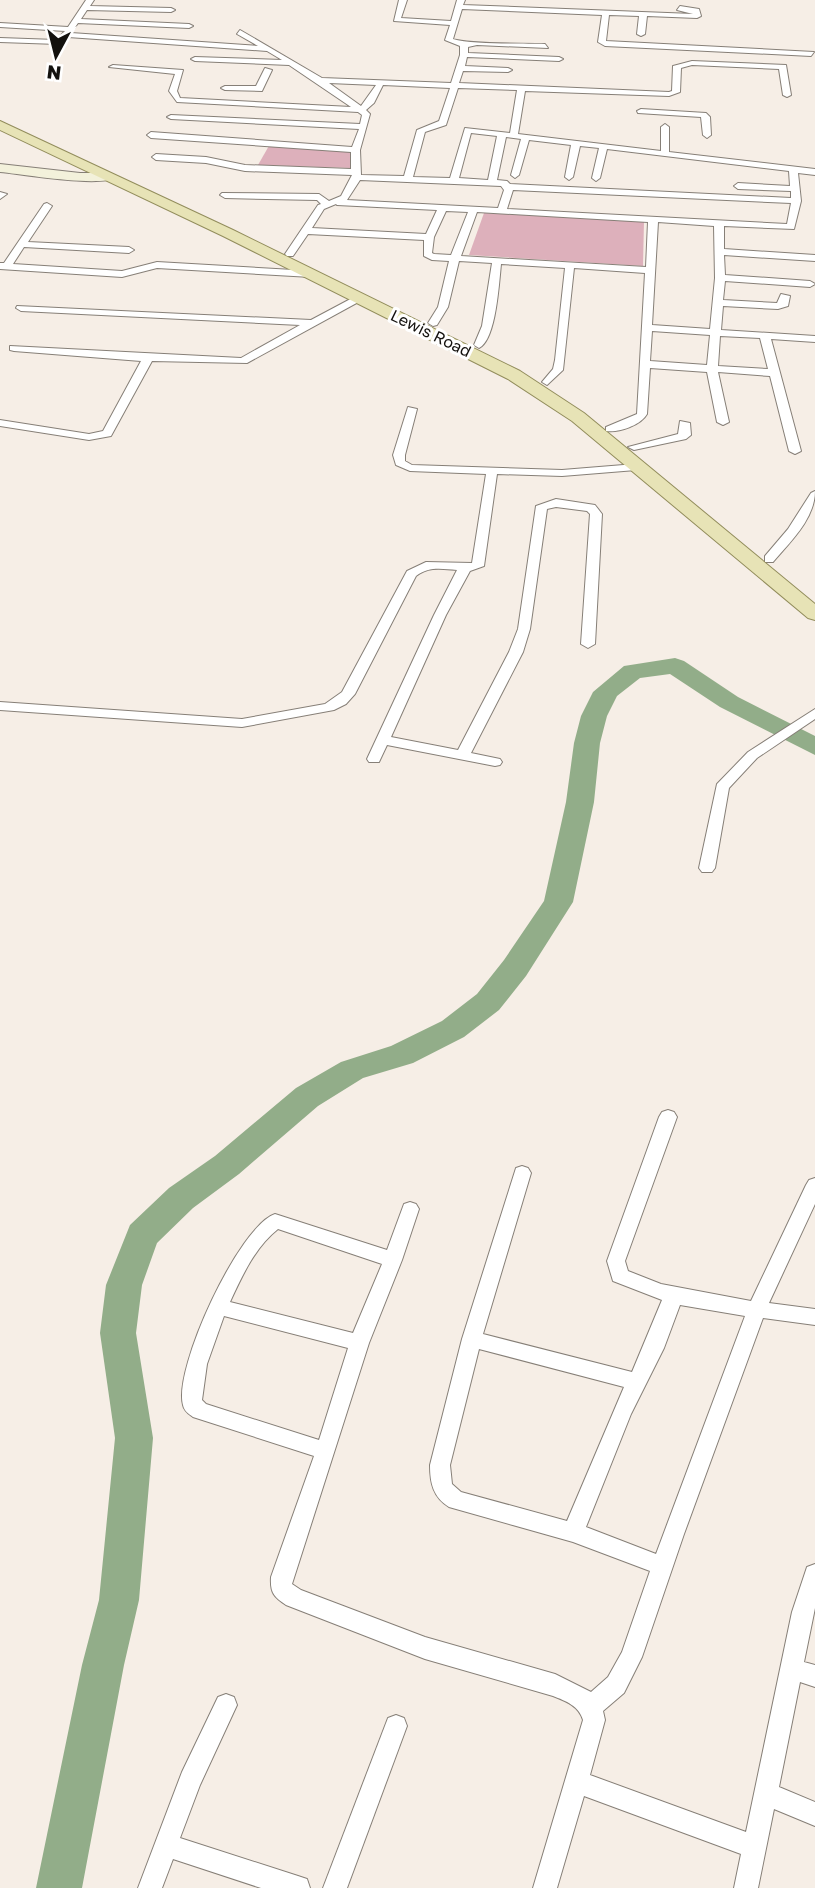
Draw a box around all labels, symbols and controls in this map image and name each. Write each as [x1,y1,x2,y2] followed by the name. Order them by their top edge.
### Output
[21,21,91,91] north arrow
[45,61,62,86] text: N
[388,305,474,361] street label: Lewis Road

